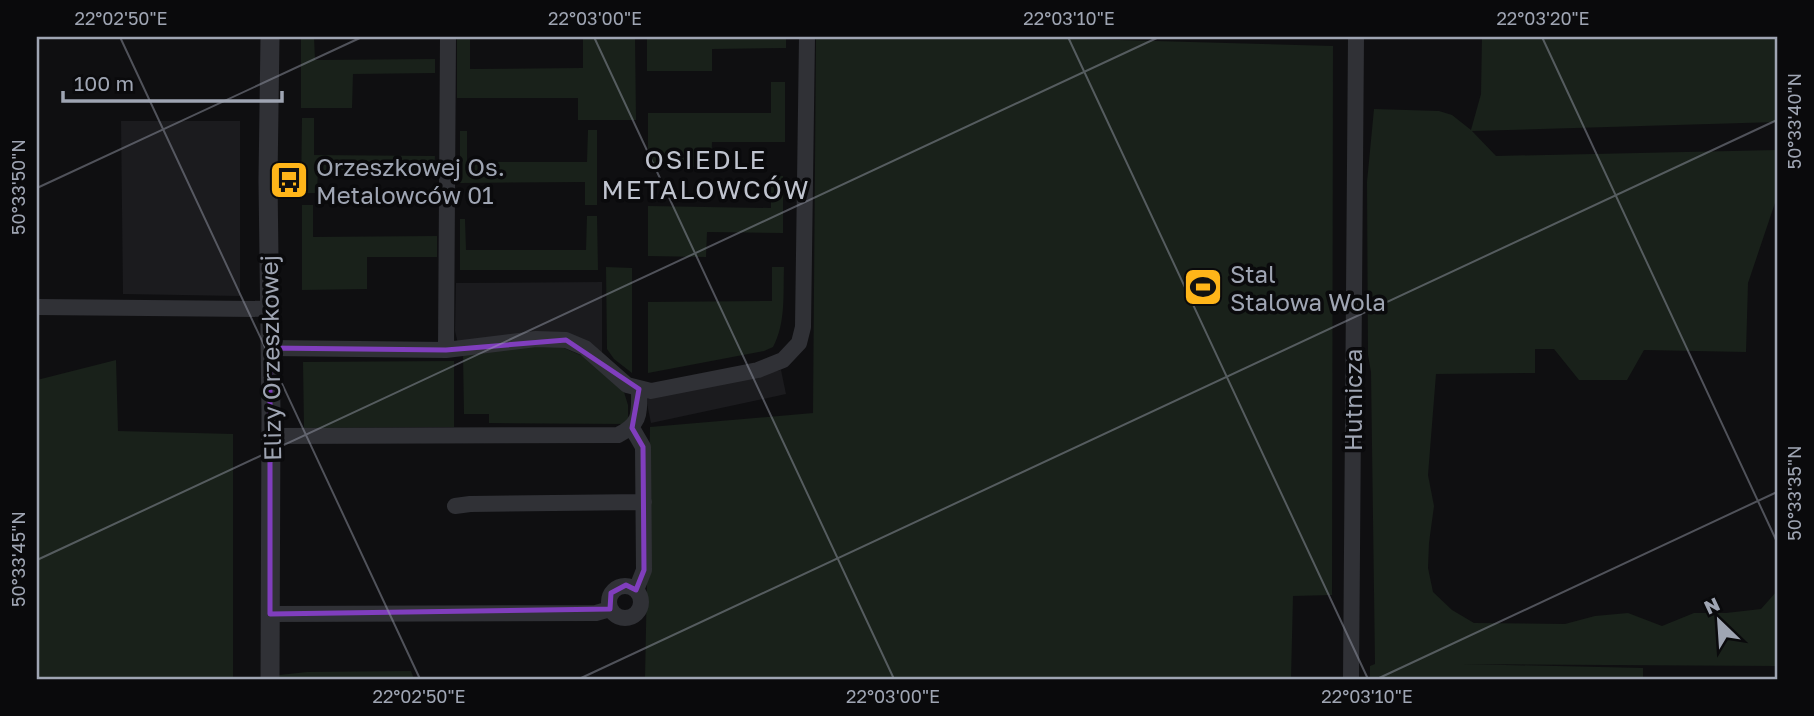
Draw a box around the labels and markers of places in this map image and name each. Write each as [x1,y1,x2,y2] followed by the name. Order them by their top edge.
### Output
[316,152,505,209] place label: Orzeszkowej Os. Metalowców 01
[268,159,310,201] bus stop icon: Orzeszkowej Os. Metalowców 01
[1230,259,1386,316] place label: Stal Stalowa Wola
[1182,266,1224,308] sports icon: Stal Stalowa Wola

